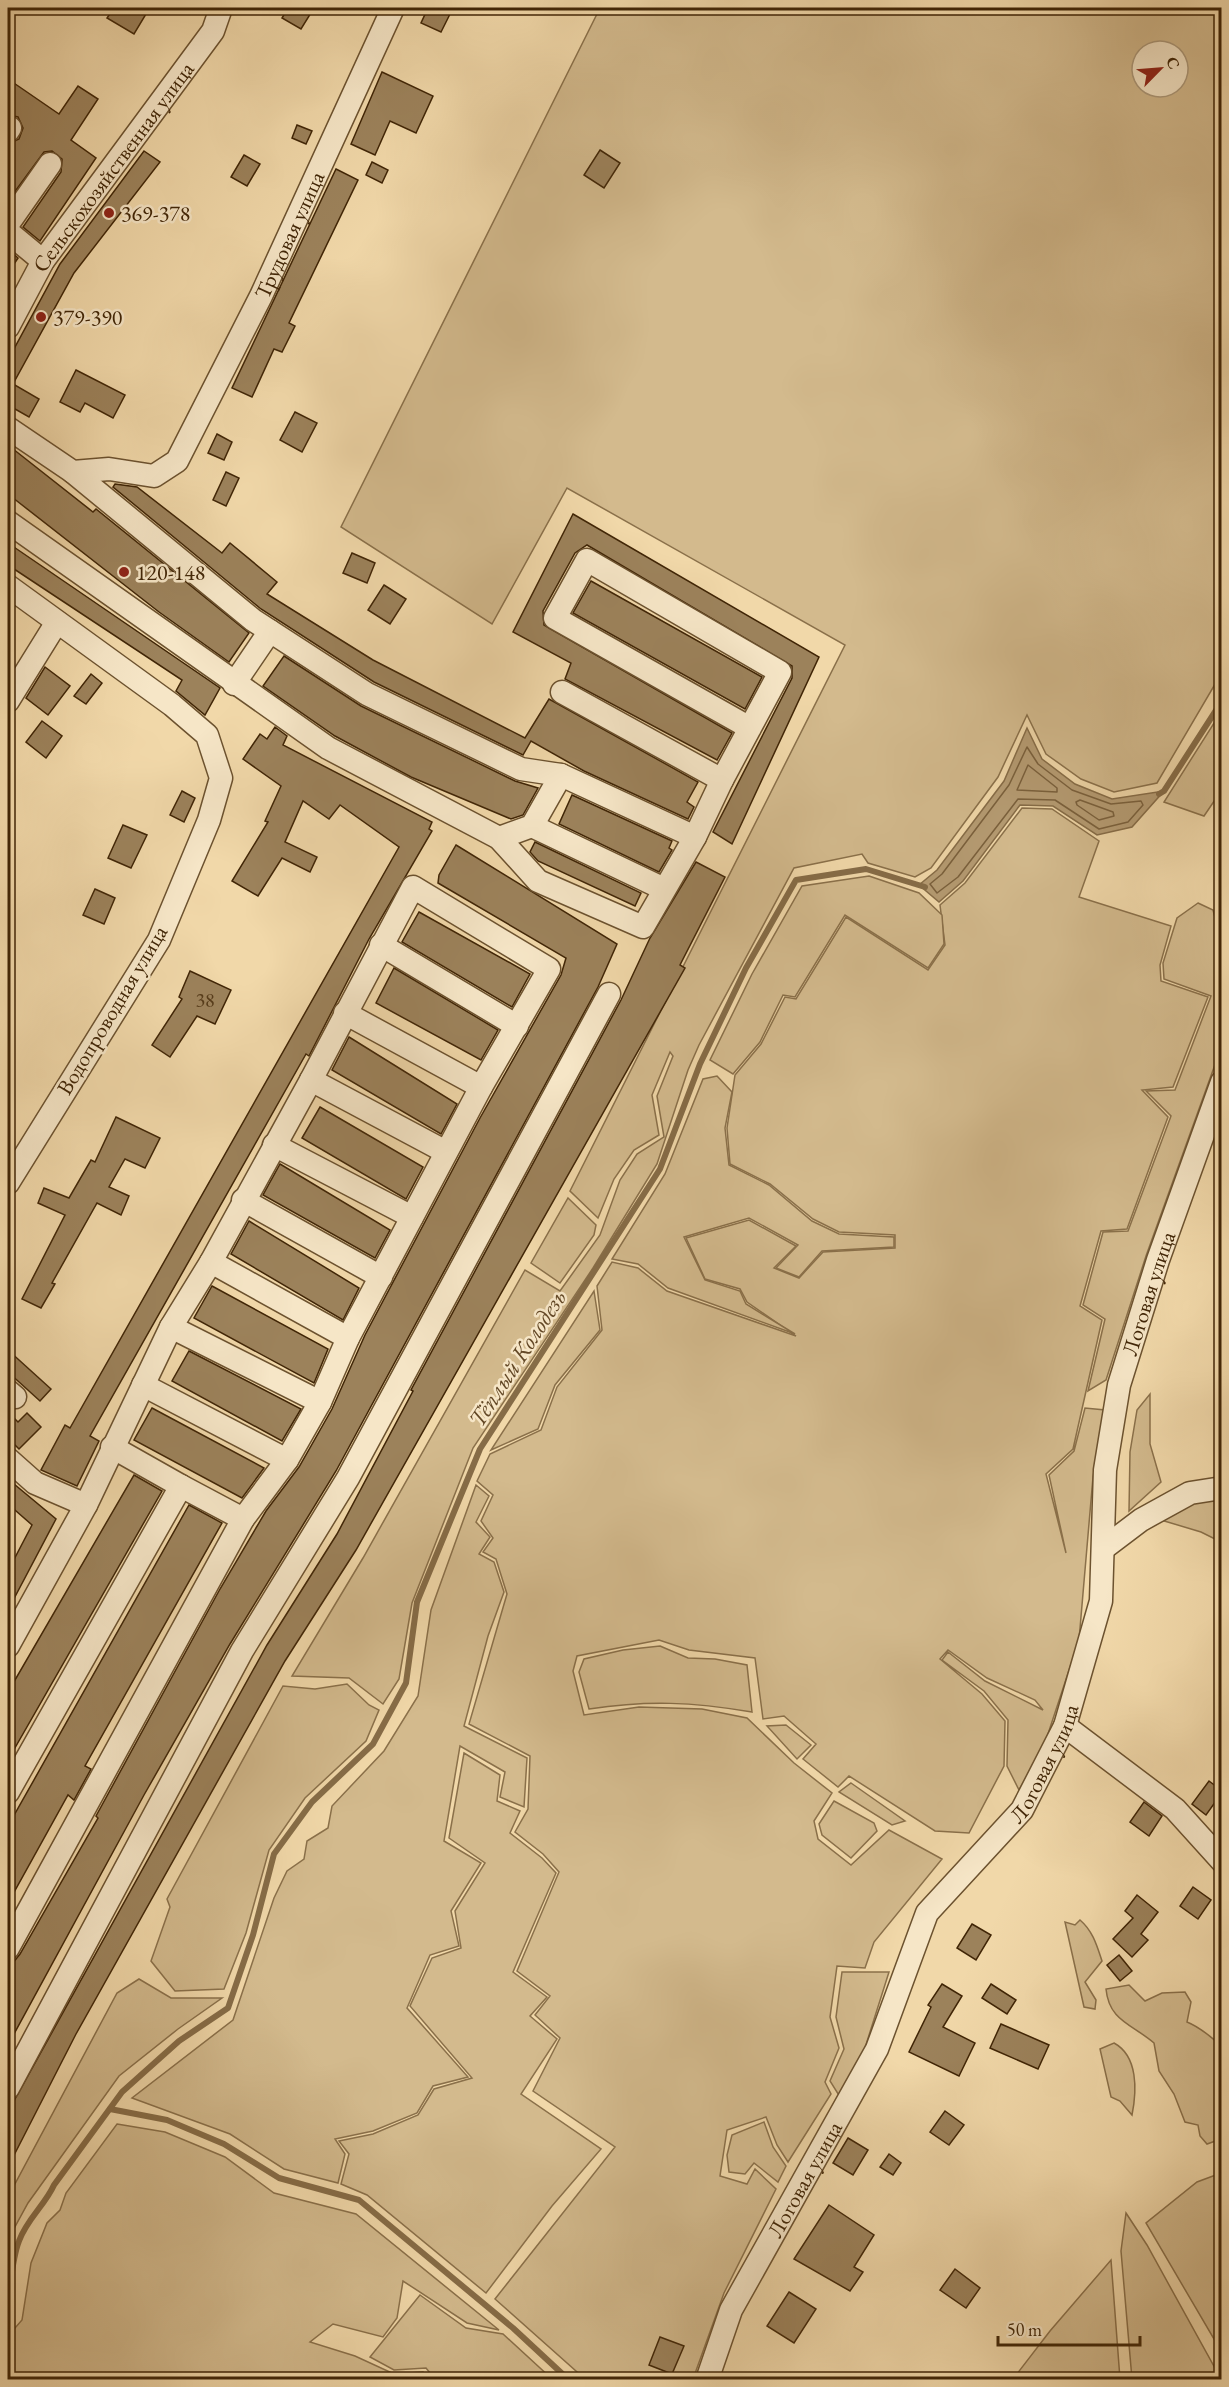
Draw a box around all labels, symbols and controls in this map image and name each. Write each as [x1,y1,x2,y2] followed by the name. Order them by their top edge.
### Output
[1130,39,1190,99] north arrow
[1161,53,1185,72] text: С
[25,55,200,277] street label: Сельскохозяйственная улица
[247,166,331,303] street label: Трудовая улица
[121,199,190,228] place label: 369-378
[102,206,116,220] marker: 369-378
[53,303,123,332] place label: 379-390
[34,310,48,324] marker: 379-390
[136,558,205,587] place label: 120-148
[117,565,131,579] marker: 120-148
[50,920,174,1100] street label: Водопроводная улица
[195,987,215,1013] house number: 38
[1115,1227,1182,1359] street label: Логовая улица
[461,1283,573,1433] water label: Тёплый Колодезь
[1003,1701,1085,1829] street label: Логовая улица
[760,2116,848,2242] street label: Логовая улица
[998,2309,1140,2347] scale bar
[1007,2318,1042,2341] text: 50 m

